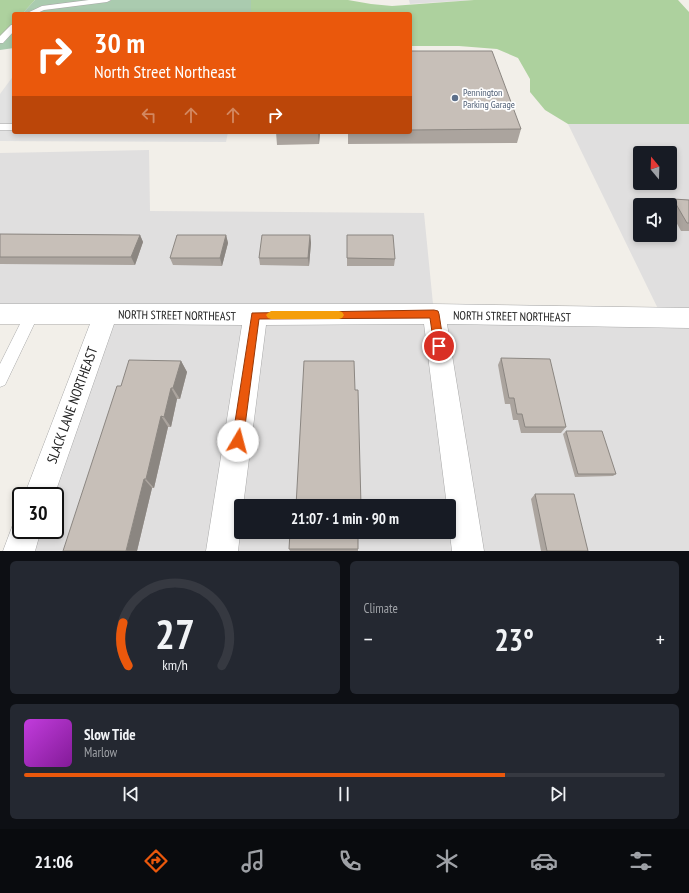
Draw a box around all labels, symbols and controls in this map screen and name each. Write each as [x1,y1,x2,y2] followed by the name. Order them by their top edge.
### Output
[94,24,145,61] text: 30 m
[28,28,80,80] icon: right
[94,60,236,83] text: North Street Northeast
[463,86,515,111] place label: Pennington Parking Garage
[450,93,460,103] marker: Pennington Parking Garage
[138,104,160,126] icon: left
[180,104,202,126] icon: ahead
[222,104,244,126] icon: ahead
[264,104,286,126] icon: right
[633,146,677,190] north arrow
[633,146,677,242] map controls
[633,198,677,242] button: sound
[118,306,237,324] street label: NORTH STREET NORTHEAST
[453,307,572,325] street label: NORTH STREET NORTHEAST
[422,329,456,363] pin
[428,335,450,357] icon: arrive
[42,343,102,466] street label: SLACK LANE NORTHEAST
[217,420,259,462] position arrow
[12,487,64,539] speed limit sign: 30
[291,509,399,528] text: 21:07 · 1 min · 90 m
[364,600,398,617] text: Climate
[155,606,195,659] text: 27
[494,620,534,659] text: 23°
[364,625,373,653] text: −
[656,625,665,653] text: +
[162,654,187,673] text: km/h
[84,725,136,744] text: Slow Tide
[84,744,117,761] text: Marlow
[120,783,142,805] icon: previous
[333,783,355,805] icon: pause
[547,783,569,805] icon: next
[142,847,170,875] icon: directions
[239,847,267,875] icon: music
[336,847,364,875] icon: phone
[433,847,461,875] icon: climate
[530,847,558,875] icon: car
[627,847,655,875] icon: filters
[34,850,73,873] text: 21:06

